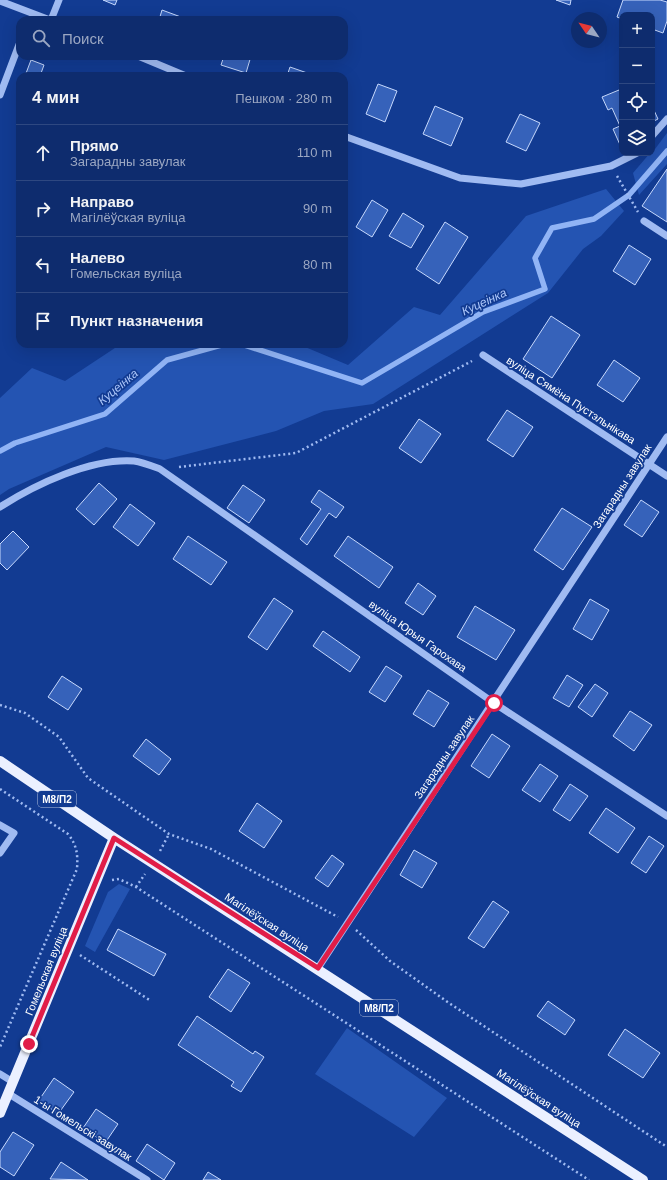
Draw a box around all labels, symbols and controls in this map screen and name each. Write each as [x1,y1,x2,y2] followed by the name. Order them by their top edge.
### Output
[571,12,607,48] north arrow
[619,12,655,156] map controls
[619,12,655,48] button: +
[16,16,348,60] search box
[30,27,52,49] icon: search
[62,30,104,47] text: Поиск
[619,48,655,84] button: −
[619,84,655,120] button: locate
[32,88,79,107] text: 4 мин
[235,91,332,106] text: Пешком · 280 m
[619,120,655,156] button: layers
[70,137,119,154] text: Прямо
[32,142,54,164] icon: ahead
[297,145,332,160] text: 110 m
[70,154,185,169] text: Загарадны завулак
[70,193,134,210] text: Направо
[32,198,54,220] icon: right
[303,201,332,216] text: 90 m
[70,210,186,225] text: Магілёўская вуліца
[70,249,125,266] text: Налево
[32,254,54,276] icon: left
[303,257,332,272] text: 80 m
[70,266,182,281] text: Гомельская вуліца
[459,285,509,319] water label: Куцеінка
[32,310,54,332] icon: arrive
[70,312,203,329] text: Пункт назначения
[504,354,638,447] street label: вуліца Сямёна Пустэльнікава
[95,366,141,408] water label: Куцеінка
[590,442,654,530] street label: Загарадны завулак
[367,598,470,675] street label: вуліца Юрыя Гарохава
[485,694,503,712] route start
[412,713,476,801] street label: Загарадны завулак
[38,791,76,807] road number: М8/П2
[223,890,312,954] street label: Магілёўская вуліца
[23,924,70,1017] street label: Гомельская вуліца
[360,1000,398,1016] road number: М8/П2
[20,1035,38,1053] route end
[495,1066,584,1130] street label: Магілёўская вуліца
[32,1093,134,1163] street label: 1-ы Гомельскі завулак

